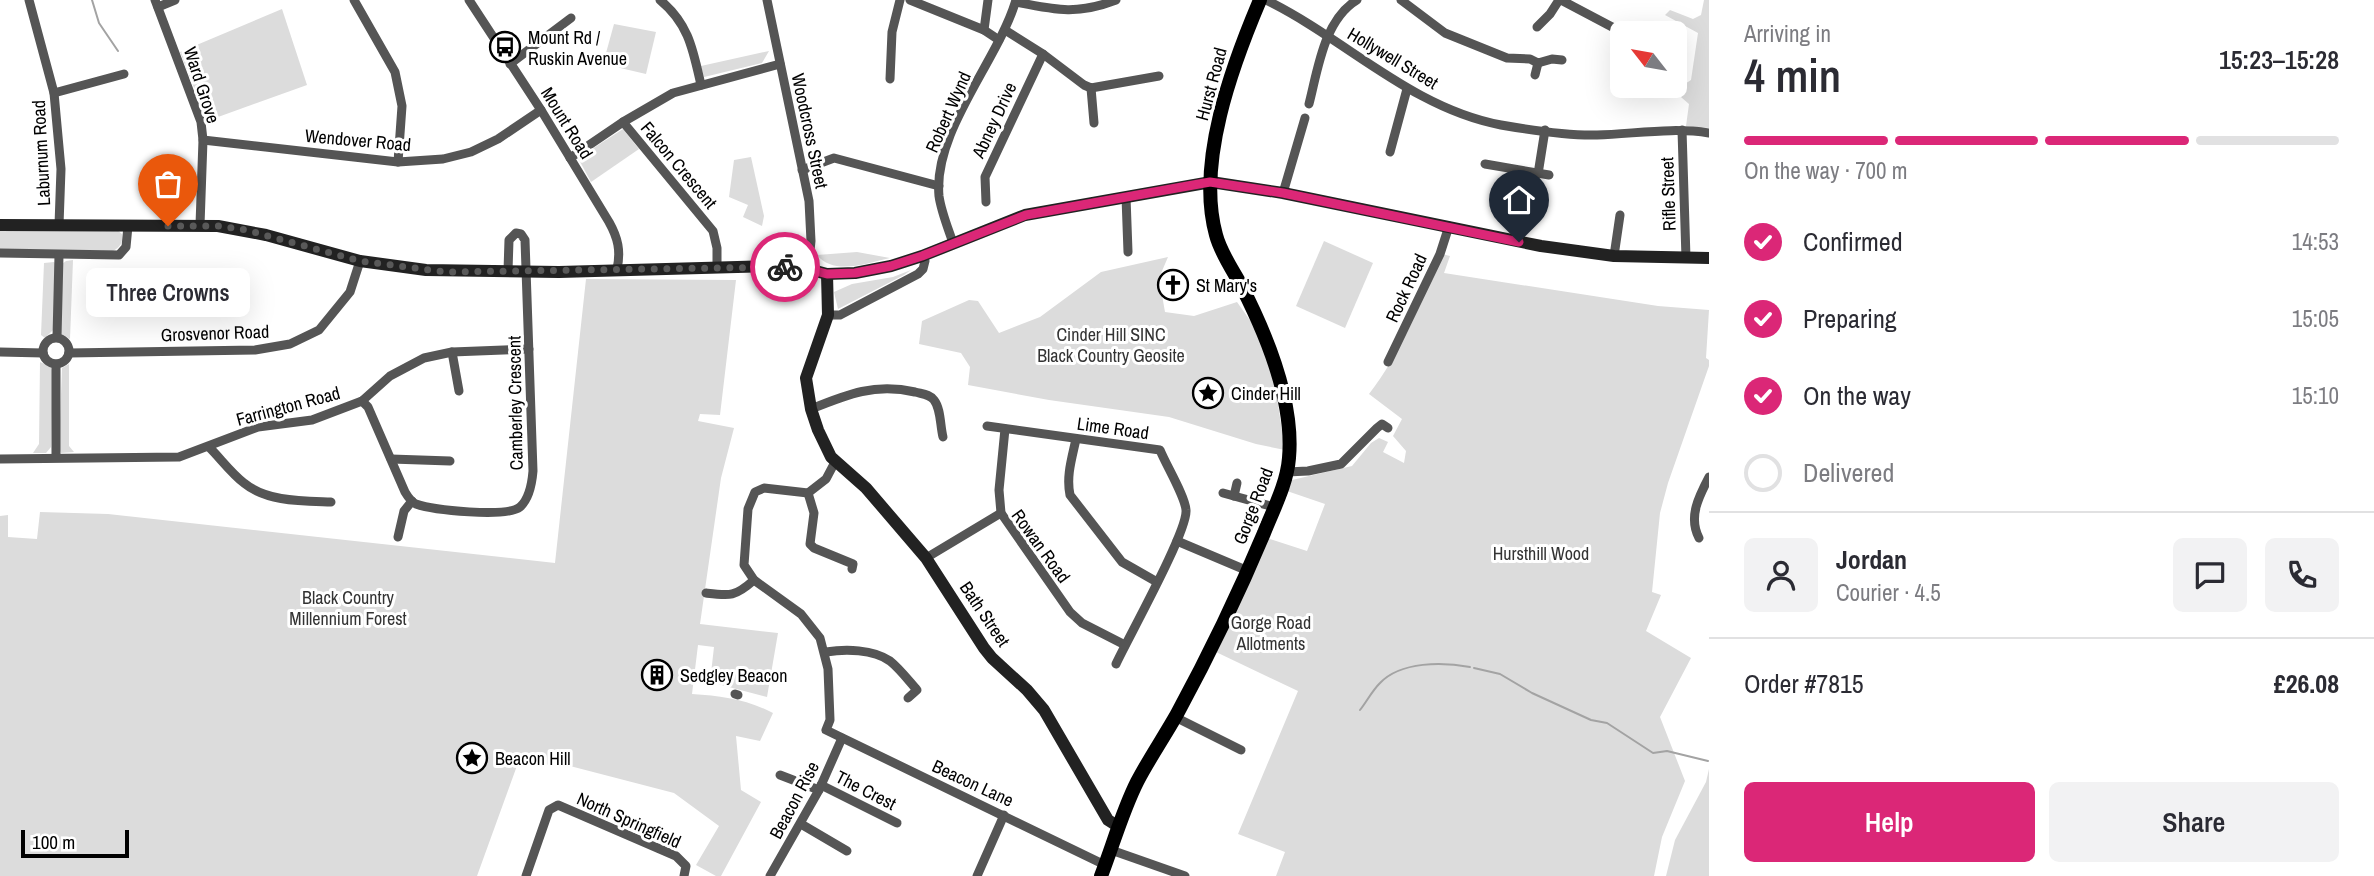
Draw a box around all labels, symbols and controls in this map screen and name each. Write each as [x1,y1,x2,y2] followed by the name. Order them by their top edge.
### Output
[1744,18,1831,49] text: Arriving in
[1343,21,1443,95] street label: Hollywell Street
[1610,21,1687,98] north arrow
[1610,21,1687,98] map controls
[528,25,627,71] place label: Mount Rd / Ruskin Avenue
[488,30,522,64] bus stop icon: Mount Rd / Ruskin Avenue
[2219,42,2339,77] text: 15:23–15:28
[178,44,226,126] street label: Ward Grove
[1744,44,1841,106] text: 4 min
[1189,45,1233,123] street label: Hurst Road
[919,68,977,156] street label: Robert Wynd
[786,71,834,191] street label: Woodcross Street
[965,78,1022,163] street label: Abney Drive
[535,82,599,164] street label: Mount Road
[26,99,56,207] street label: Laburnum Road
[635,116,723,214] street label: Falcon Crescent
[304,123,412,157] street label: Wendover Road
[138,154,198,226] pin
[1744,155,1908,186] text: On the way · 700 m
[1654,157,1682,231] street label: Rifle Street
[149,165,187,203] icon: bag
[1489,170,1549,242] pin
[1500,181,1538,219] icon: home
[1744,223,1782,261] icon: check
[1803,224,1903,259] text: Confirmed
[2292,226,2339,257] text: 14:53
[750,232,820,302] courier
[766,248,804,286] icon: bike
[1379,250,1433,326] street label: Rock Road
[86,268,250,317] callout: Three Crowns
[1156,268,1190,302] church icon: St Mary's
[1196,273,1257,298] place label: St Mary's
[106,277,230,308] text: Three Crowns
[1744,300,1782,338] icon: check
[1803,301,1897,336] text: Preparing
[2292,303,2339,334] text: 15:05
[160,319,270,347] street label: Grosvenor Road
[1037,322,1185,368] park label: Cinder Hill SINC Black Country Geosite
[501,336,529,470] street label: Camberley Crescent
[1191,376,1225,410] place icon: Cinder Hill
[1744,377,1782,415] icon: check
[1803,378,1911,413] text: On the way
[233,380,343,432] street label: Farrington Road
[2292,380,2339,411] text: 15:10
[1231,381,1301,406] place label: Cinder Hill
[1076,411,1150,445] street label: Lime Road
[1803,455,1894,490] text: Delivered
[1227,464,1279,548] street label: Gorge Road
[1006,504,1076,588] street label: Rowan Road
[1744,538,1818,612] button: person
[2173,538,2247,612] button: chat
[2265,538,2339,612] button: phone
[1493,541,1589,566] park label: Hursthill Wood
[1836,542,1907,577] text: Jordan
[954,576,1016,652] street label: Bath Street
[1836,577,1941,608] text: Courier · 4.5
[289,585,407,631] park label: Black Country Millennium Forest
[1231,610,1311,656] park label: Gorge Road Allotments
[640,658,674,692] building icon: Sedgley Beacon
[680,663,788,688] place label: Sedgley Beacon
[1744,666,1864,701] text: Order #7815
[2274,666,2339,701] text: £26.08
[455,741,489,775] place icon: Beacon Hill
[495,746,570,771] place label: Beacon Hill
[928,753,1018,813] street label: Beacon Lane
[763,757,825,843] street label: Beacon Rise
[831,764,901,816] street label: The Crest
[1744,782,2035,862] button: Help
[2049,782,2339,862] button: Share
[573,786,685,854] street label: North Springfield
[21,827,130,859] scale bar
[32,829,75,855] text: 100 m

